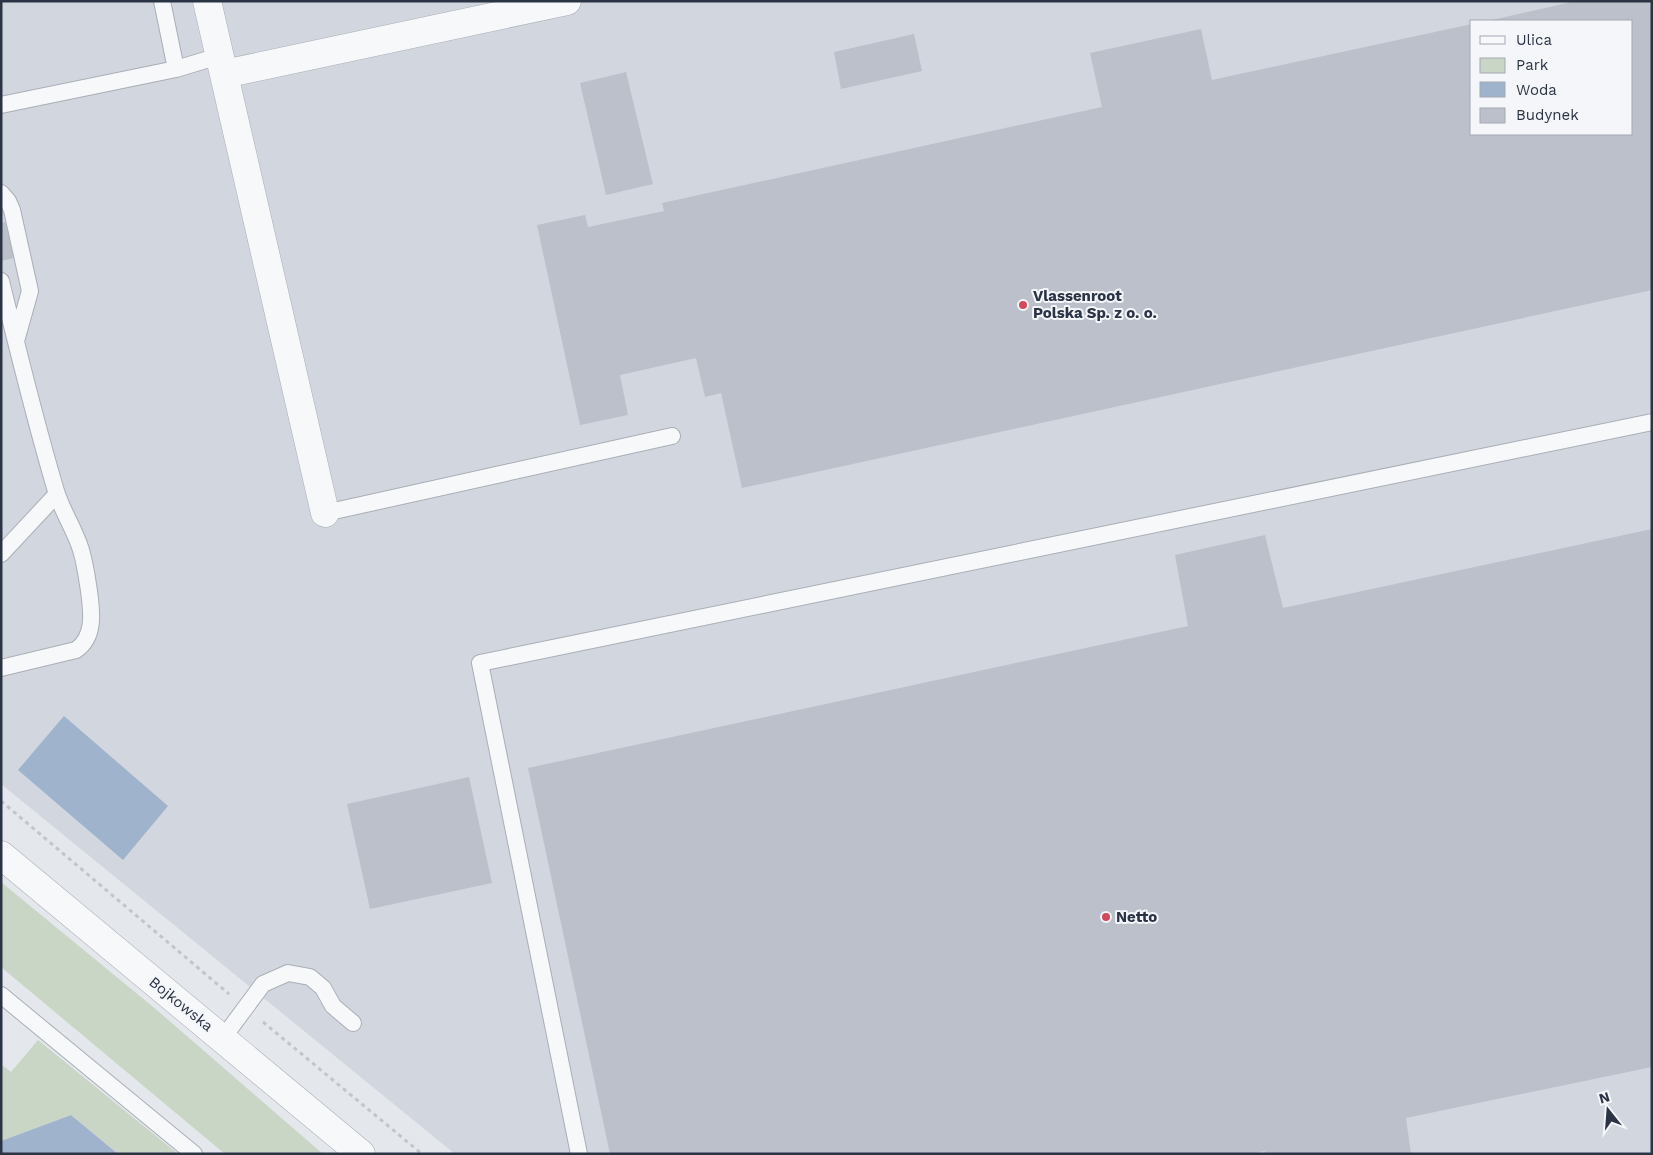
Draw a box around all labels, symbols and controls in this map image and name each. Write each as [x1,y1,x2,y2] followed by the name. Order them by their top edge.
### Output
[1470,20,1633,135] legend
[1516,31,1553,49] text: Ulica
[1516,56,1549,74] text: Park
[1516,81,1557,99] text: Woda
[1516,106,1579,124] text: Budynek
[1033,287,1157,322] place label: Vlassenroot Polska Sp. z o. o.
[1017,299,1029,311] marker: Vlassenroot Polska Sp. z o. o.
[1116,908,1157,926] place label: Netto
[1100,911,1112,923] marker: Netto
[145,973,217,1036] street label: Bojkowska
[1583,1085,1633,1135] north arrow
[1597,1088,1611,1107] text: N

